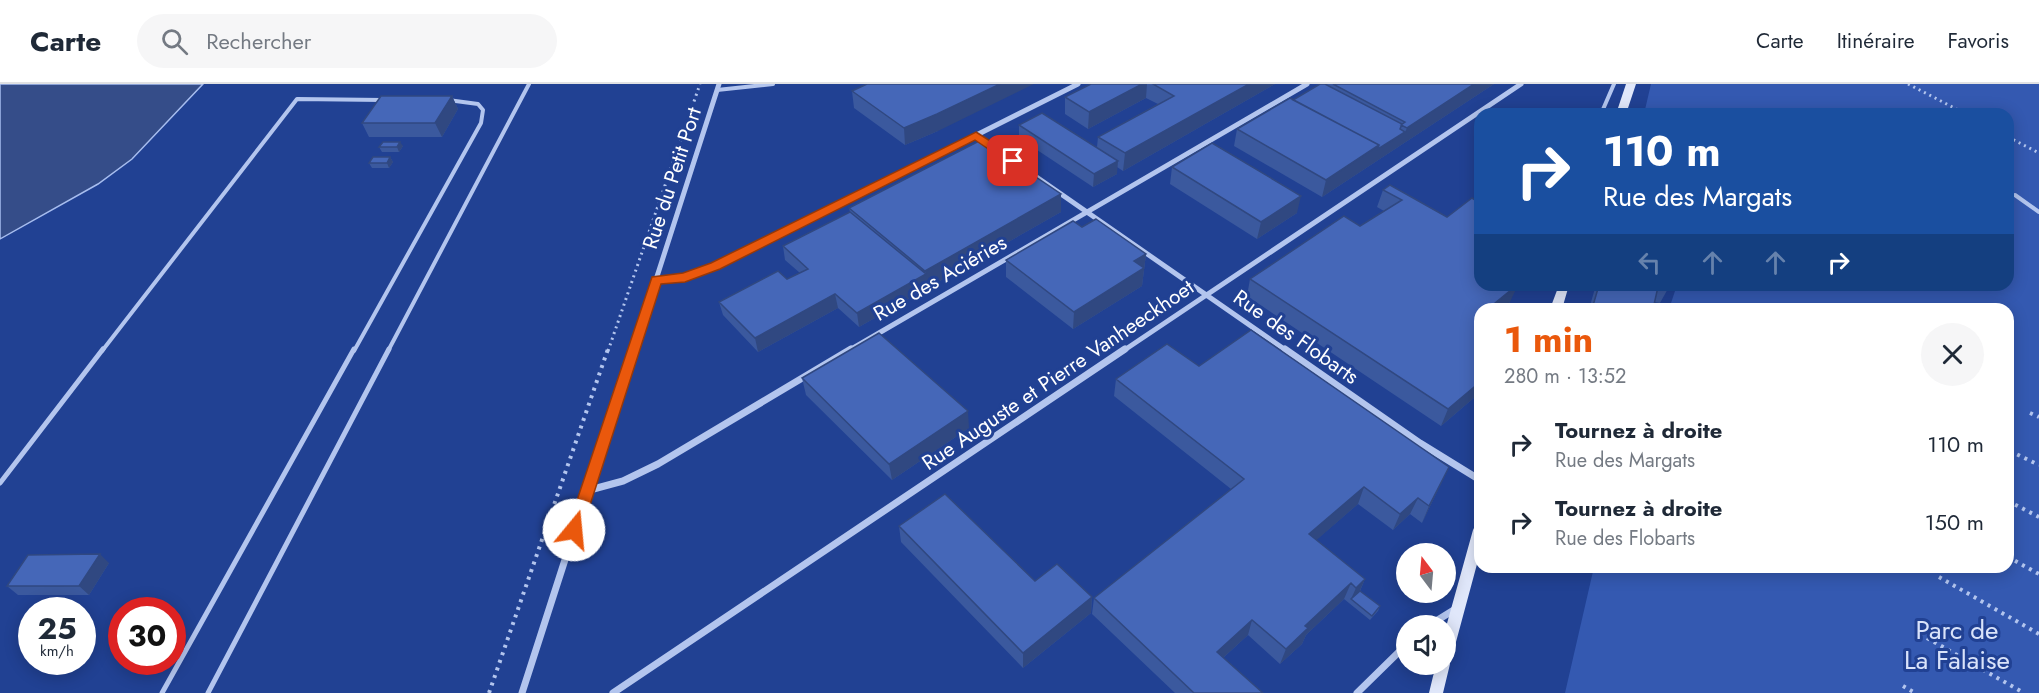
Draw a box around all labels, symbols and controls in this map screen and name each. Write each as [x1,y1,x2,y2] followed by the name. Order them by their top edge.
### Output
[137,14,557,68] search box
[30,21,101,62] text: Carte
[158,25,191,58] icon: search
[206,25,311,57] text: Rechercher
[1756,26,1804,56] text: Carte
[1837,26,1915,56] text: Itinéraire
[1948,26,2009,56] text: Favoris
[635,103,709,253] street label: Rue du Petit Port
[1603,121,1721,182] text: 110 m
[1504,132,1582,210] icon: right
[987,135,1038,186] pin
[996,144,1029,177] icon: arrive
[1603,177,1792,216] text: Rue des Margats
[868,228,1012,328] street label: Rue des Aciéries
[1633,246,1666,279] icon: left
[1696,246,1729,279] icon: ahead
[1759,246,1792,279] icon: ahead
[1822,246,1855,279] icon: right
[916,272,1200,478] street label: Rue Auguste et Pierre Vanheeckhoet
[1227,283,1365,391] street label: Rue des Flobarts
[1504,313,1593,365] text: 1 min
[1921,323,1984,386] button: close
[1504,362,1626,391] text: 280 m · 13:52
[1555,414,1722,446] text: Tournez à droite
[1504,428,1537,461] icon: right
[1927,428,1984,460] text: 110 m
[1555,446,1695,475] text: Rue des Margats
[1555,492,1722,524] text: Tournez à droite
[542,498,606,562] position arrow
[1504,506,1537,539] icon: right
[1925,506,1984,538] text: 150 m
[1555,524,1695,553] text: Rue des Flobarts
[1396,543,1456,603] north arrow
[1396,543,1456,675] map controls
[108,597,186,675] speed limit sign: 30
[37,607,77,650] text: 25
[1904,611,2010,679] park label: Parc de La Falaise
[1396,615,1456,675] button: sound
[40,640,74,662] text: km/h

